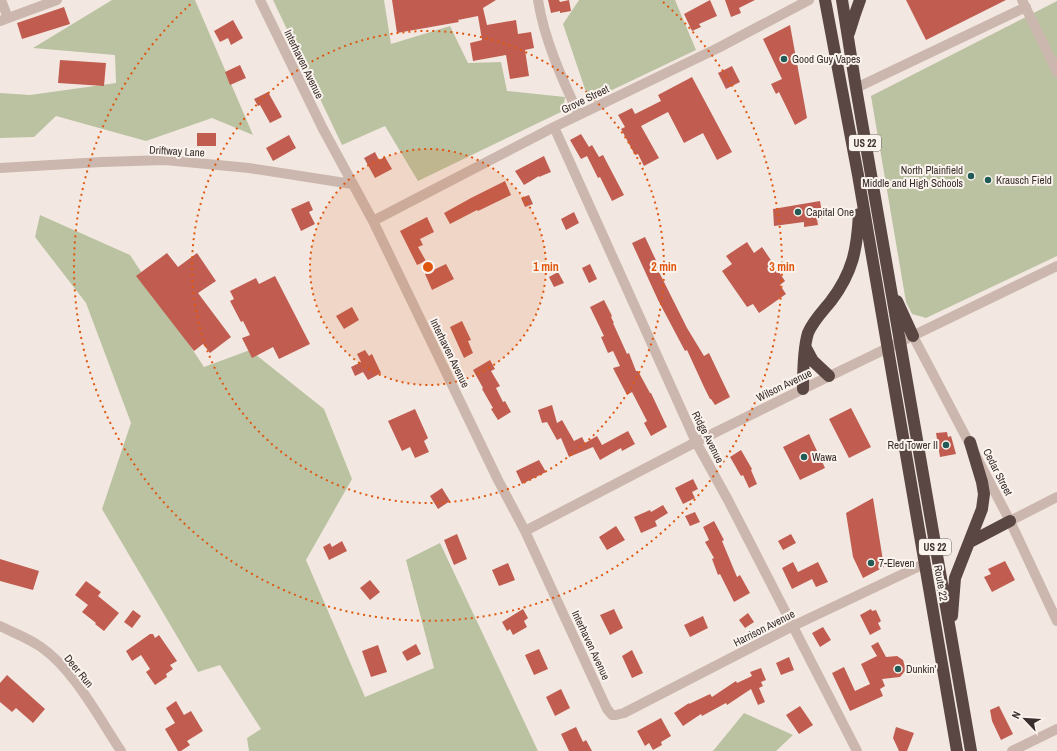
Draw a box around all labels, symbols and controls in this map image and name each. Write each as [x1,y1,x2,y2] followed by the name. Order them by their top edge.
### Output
[281,27,327,101] street label: Interhaven Avenue
[792,52,861,66] place label: Good Guy Vapes
[779,54,789,64] marker: Good Guy Vapes
[559,81,611,117] street label: Grove Street
[849,135,881,151] road number: US 22
[149,143,205,159] street label: Driftway Lane
[862,163,963,190] place label: North Plainfield Middle and High Schools
[966,171,976,181] marker: North Plainfield Middle and High Schools
[996,173,1052,187] place label: Krausch Field
[983,175,993,185] marker: Krausch Field
[806,205,854,219] place label: Capital One
[793,207,803,217] marker: Capital One
[533,259,559,275] text: 1 min
[651,259,677,275] text: 2 min
[769,259,795,275] text: 3 min
[421,260,435,274] centre of rings
[427,316,473,390] street label: Interhaven Avenue
[754,366,814,404] street label: Wilson Avenue
[689,409,727,465] street label: Ridge Avenue
[888,438,938,452] place label: Red Tower II
[941,440,951,450] marker: Red Tower II
[980,446,1016,498] street label: Cedar Street
[812,450,837,464] place label: Wawa
[799,452,809,462] marker: Wawa
[919,539,951,555] road number: US 22
[879,556,915,570] place label: 7-Eleven
[866,558,876,568] marker: 7-Eleven
[931,564,951,602] street label: Route 22
[731,607,797,649] street label: Harrison Avenue
[569,608,613,682] street label: Interhaven Avenue
[61,652,97,690] street label: Deer Run
[906,662,937,676] place label: Dunkin'
[893,664,903,674] marker: Dunkin'
[1005,699,1045,739] north arrow
[1008,709,1024,721] text: N

